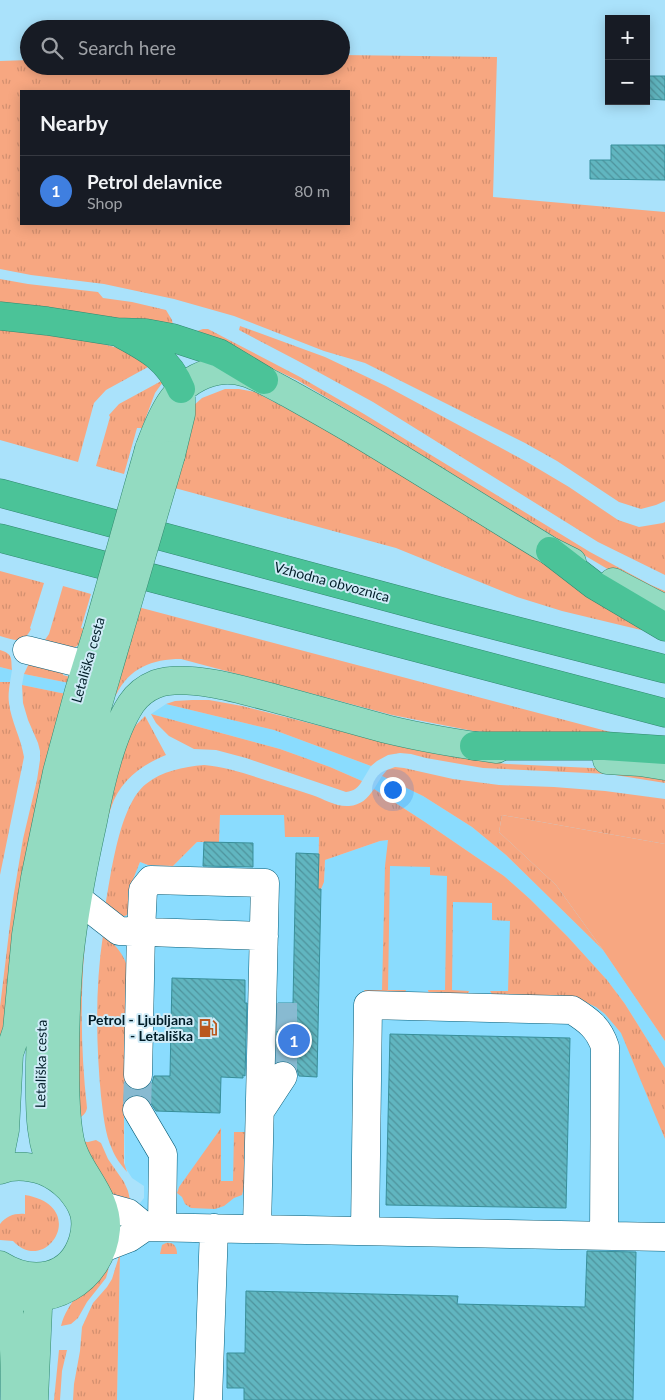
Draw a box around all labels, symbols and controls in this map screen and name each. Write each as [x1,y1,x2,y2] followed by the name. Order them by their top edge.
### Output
[605,15,650,105] map controls
[605,15,650,60] button: +
[20,20,350,75] search box
[38,34,66,62] icon: search
[78,36,176,59] text: Search here
[605,60,650,105] button: −
[40,110,108,135] text: Nearby
[87,170,222,193] text: Petrol delavnice
[51,181,61,200] text: 1
[294,181,330,200] text: 80 m
[87,193,123,212] text: Shop
[273,558,392,605] street label: Vzhodna obvoznica
[67,615,108,705] street label: Letališka cesta
[380,777,406,803] your location
[88,1011,193,1044] place label: Petrol - Ljubljana - Letališka
[197,1017,219,1039] fuel station icon: Petrol - Ljubljana - Letališka
[31,1020,50,1108] street label: Letališka cesta
[278,1021,310,1059] pin: 1

